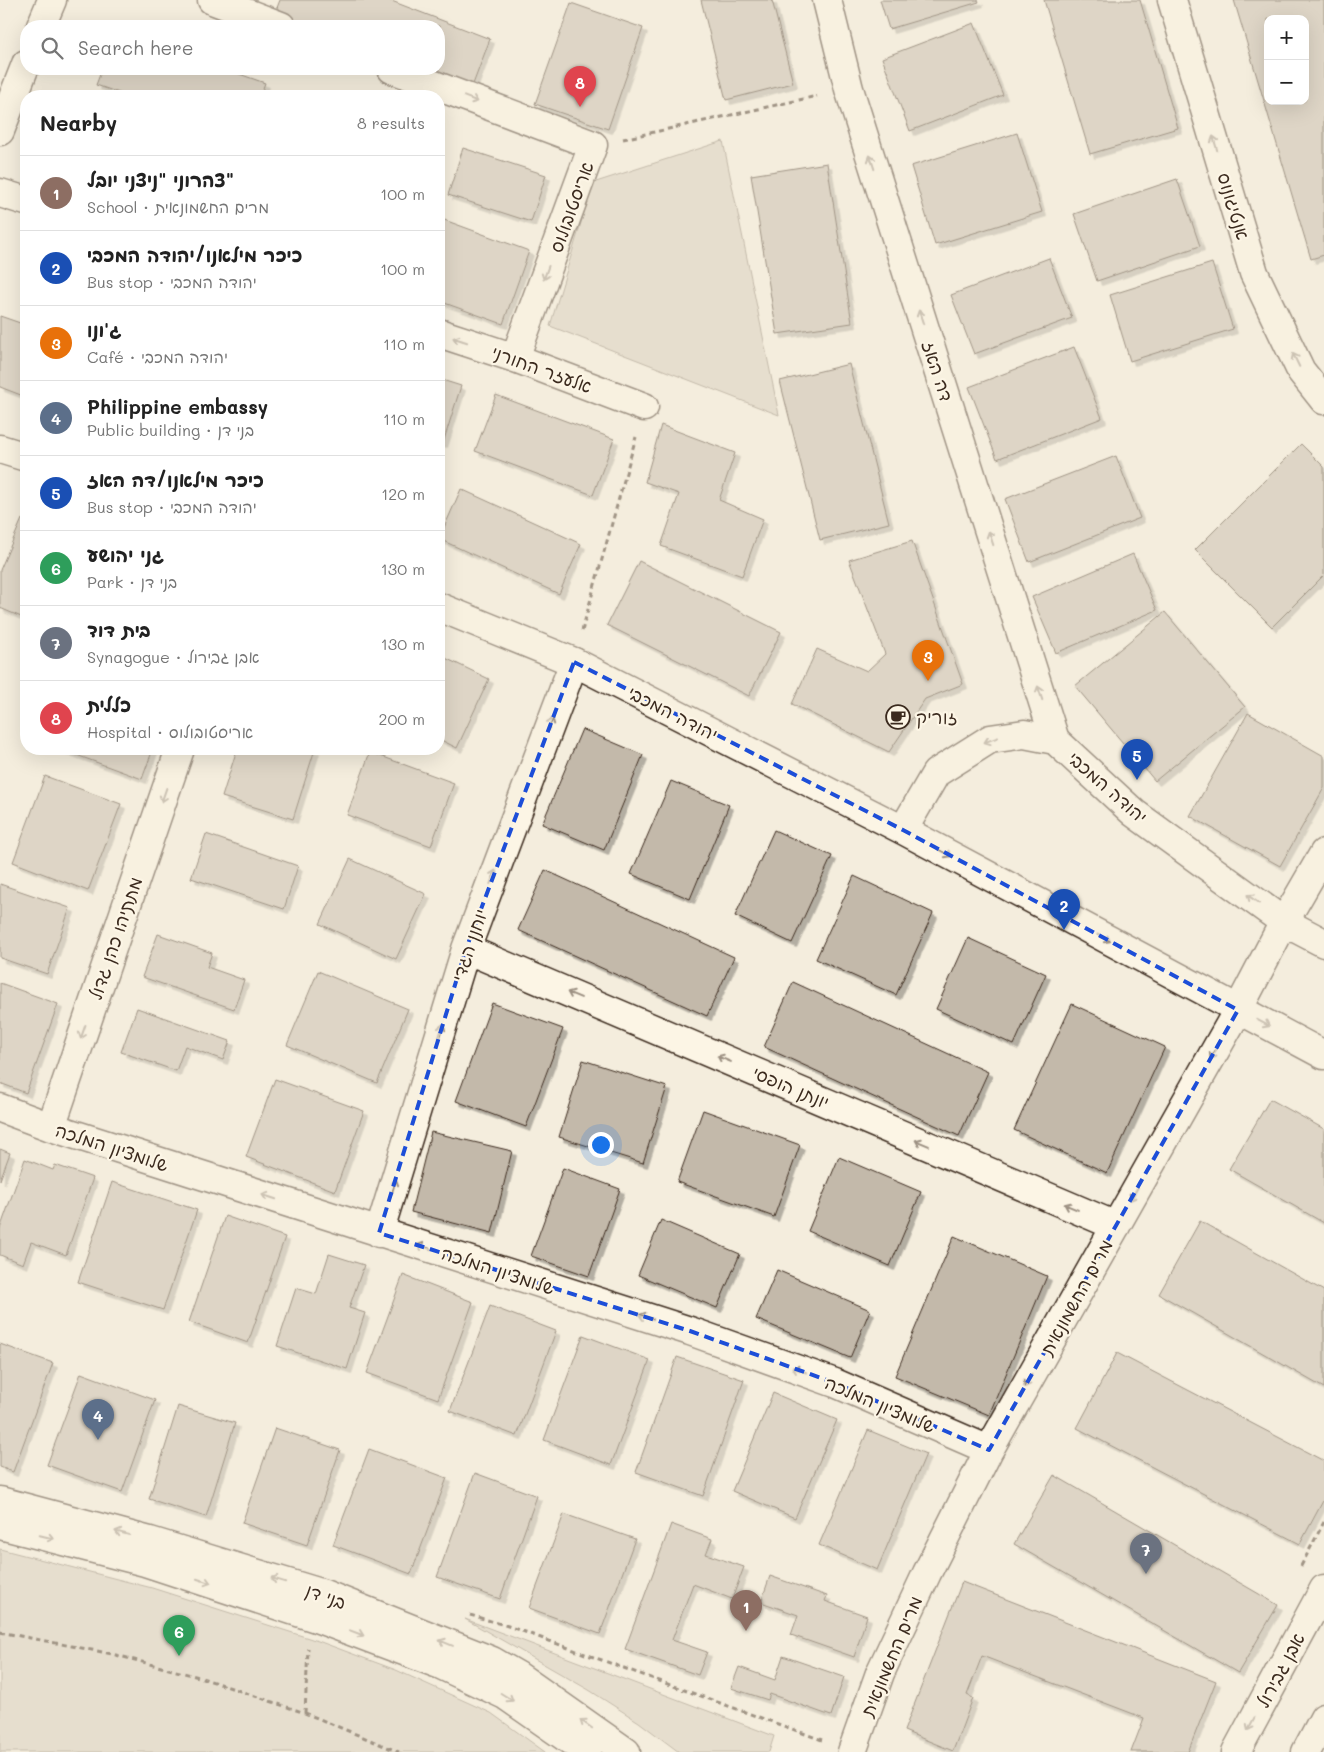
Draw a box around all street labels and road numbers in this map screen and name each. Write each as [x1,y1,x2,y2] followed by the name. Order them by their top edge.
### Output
[543,158,599,256] street label: אריסטובולוס
[1212,169,1256,243] street label: אנטיגונוס
[917,338,959,404] street label: דה האז
[489,340,596,398] street label: אלעזר החורני
[624,680,722,746] street label: יהודה המכבי
[1063,746,1153,828] street label: יהודה המכבי
[83,873,147,1003] street label: מתתיהו כהן גדול
[445,906,493,984] street label: יוחנן הגדי
[749,1060,833,1114] street label: יונתן הופסי
[52,1117,172,1177] street label: שלומציון המלכה
[1034,1235,1118,1360] street label: מרים החשמונאית
[438,1240,558,1300] street label: שלומציון המלכה
[821,1370,939,1438] street label: שלומציון המלכה
[302,1578,350,1614] street label: בני דן
[854,1592,927,1721] street label: מרים החשמונאית
[1250,1629,1310,1711] street label: אבן גבירול

